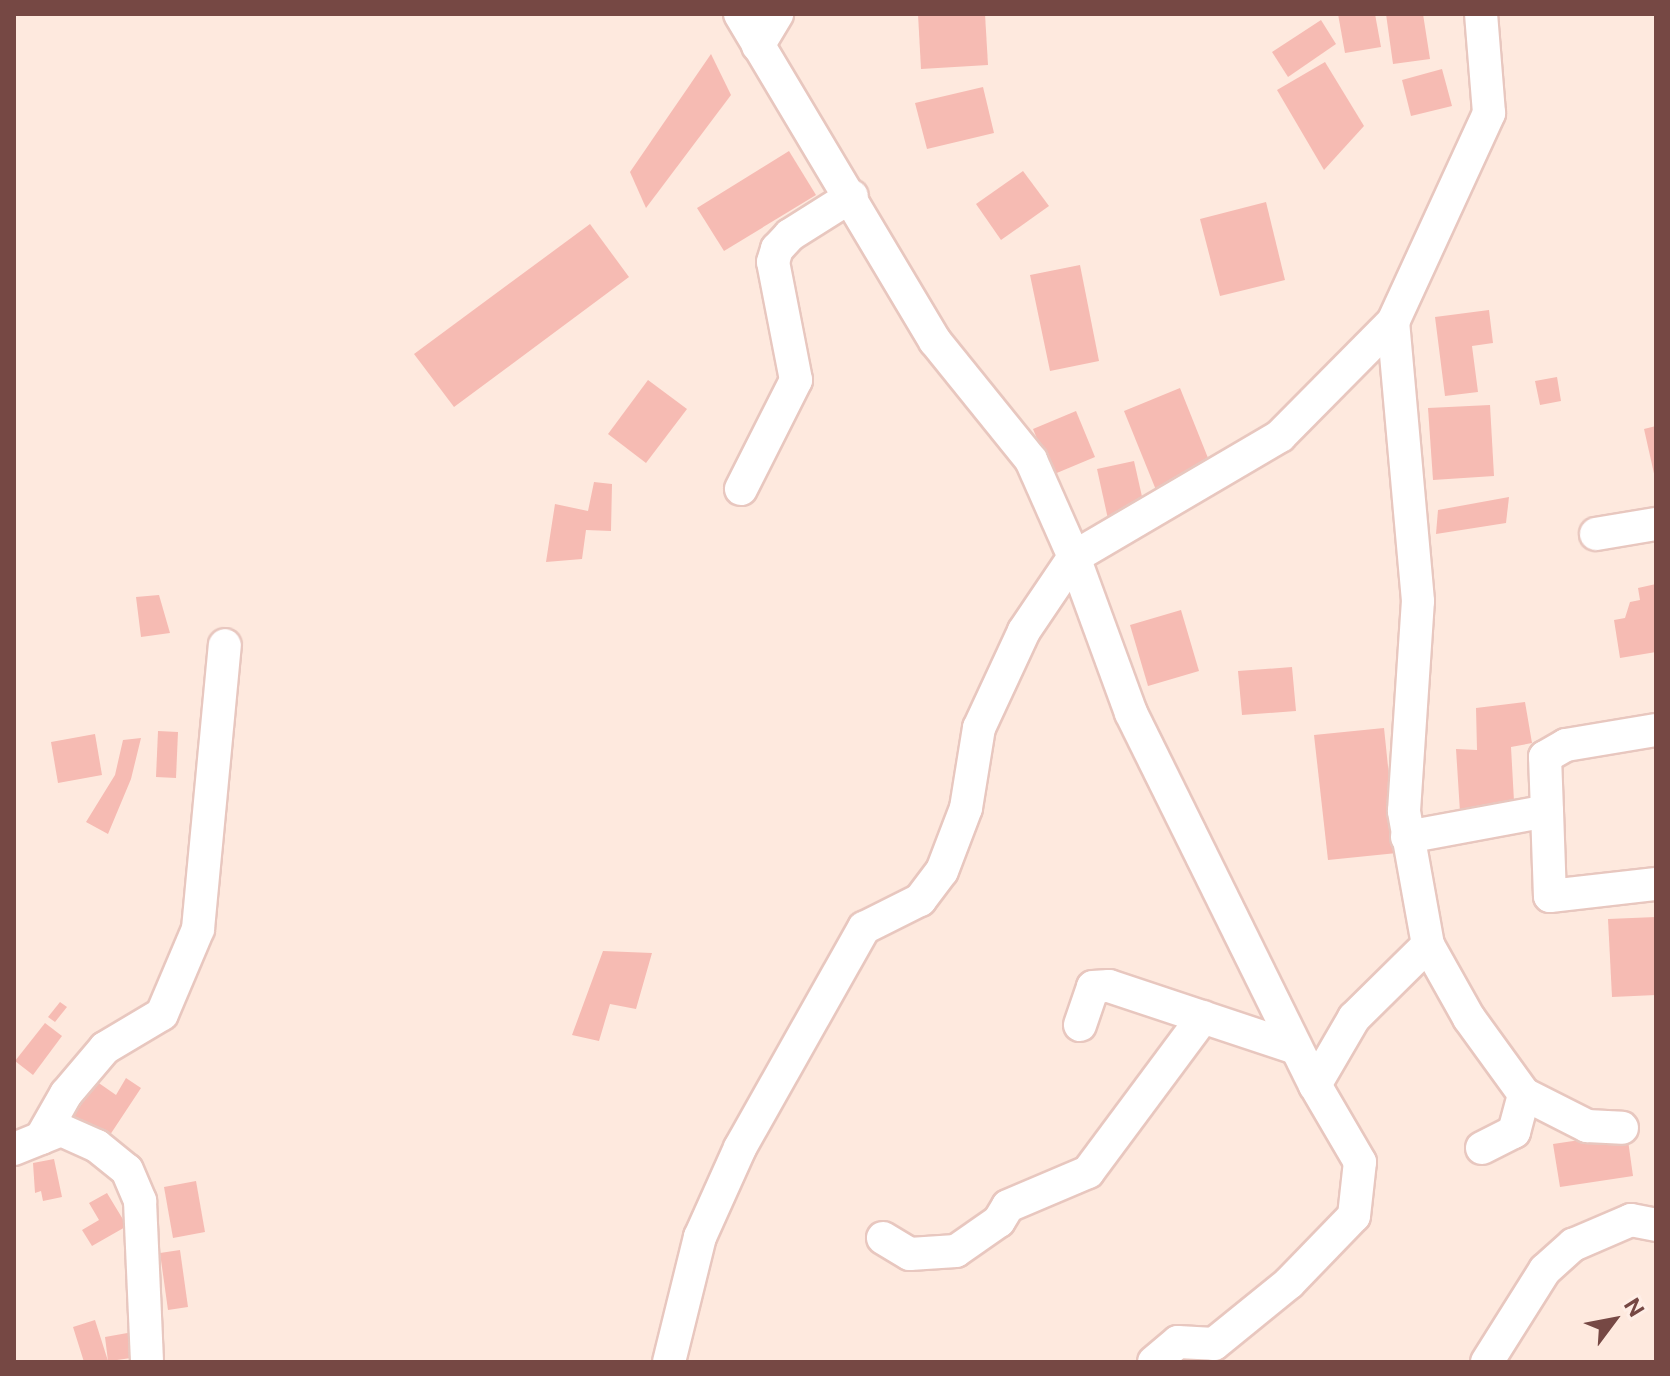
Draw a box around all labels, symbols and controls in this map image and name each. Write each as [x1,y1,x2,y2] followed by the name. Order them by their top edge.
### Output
[1574,1280,1654,1360] north arrow
[1619,1293,1650,1321] text: N

